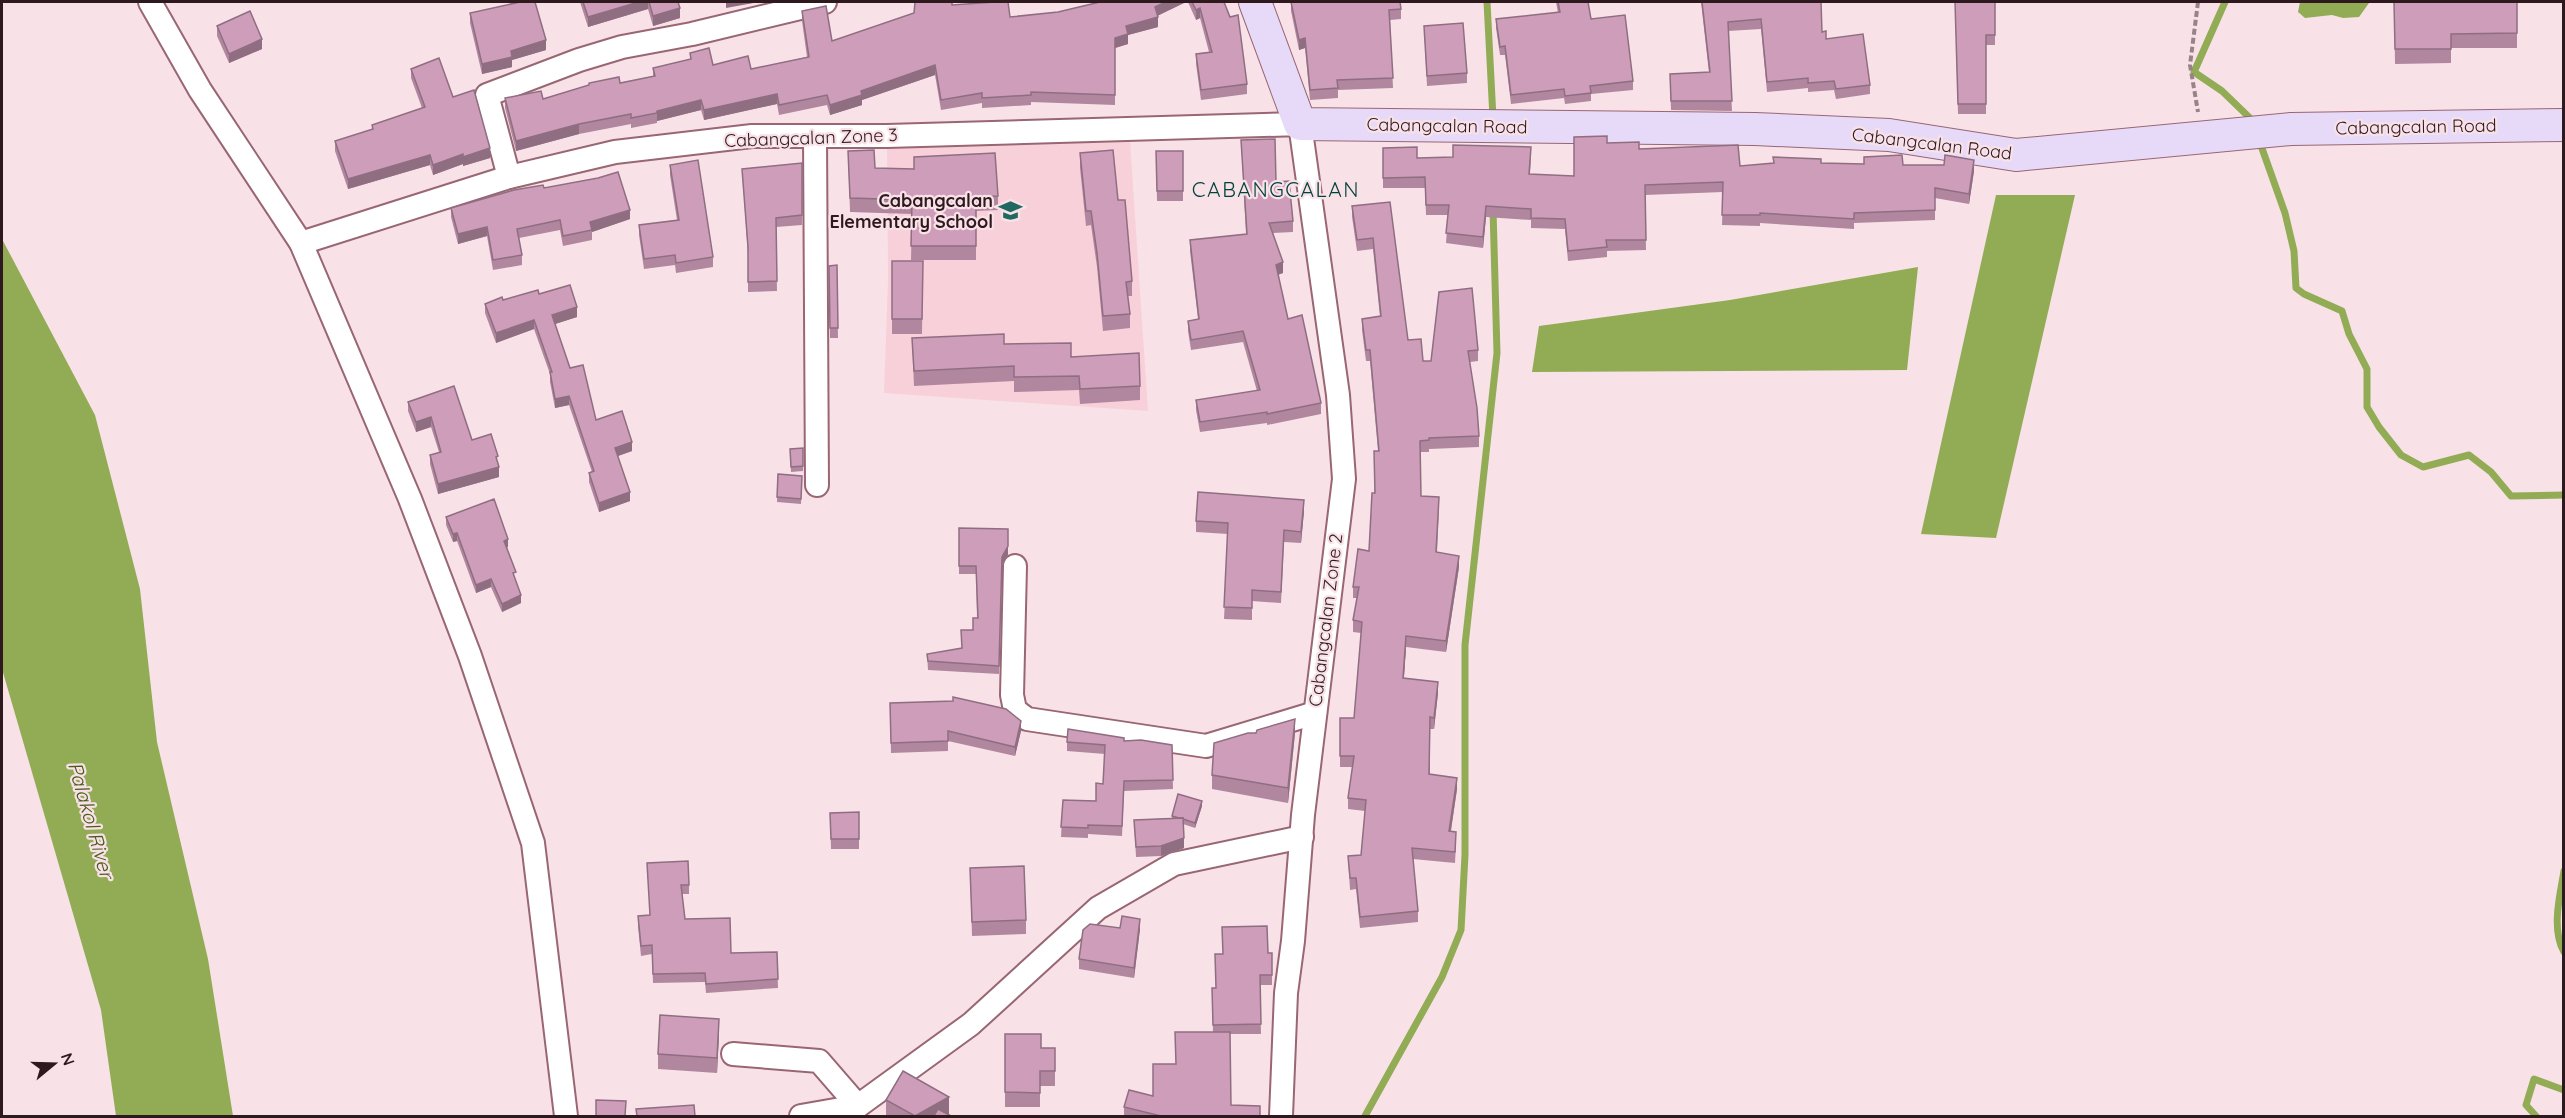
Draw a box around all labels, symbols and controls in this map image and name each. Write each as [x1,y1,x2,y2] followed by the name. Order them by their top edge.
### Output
[1366,113,1528,138] street label: Cabangcalan Road
[2335,114,2497,139] street label: Cabangcalan Road
[1851,122,2013,165] street label: Cabangcalan Road
[724,123,898,152] street label: Cabangcalan Zone 3
[1192,176,1360,202] district label: CABANGCALAN
[829,189,993,233] place label: Cabangcalan Elementary School
[998,198,1024,224] school or university icon: Cabangcalan Elementary School
[1303,532,1348,708] street label: Cabangcalan Zone 2
[63,759,121,883] water label: Palakol River
[24,1034,84,1094] north arrow
[57,1050,80,1068] text: N

